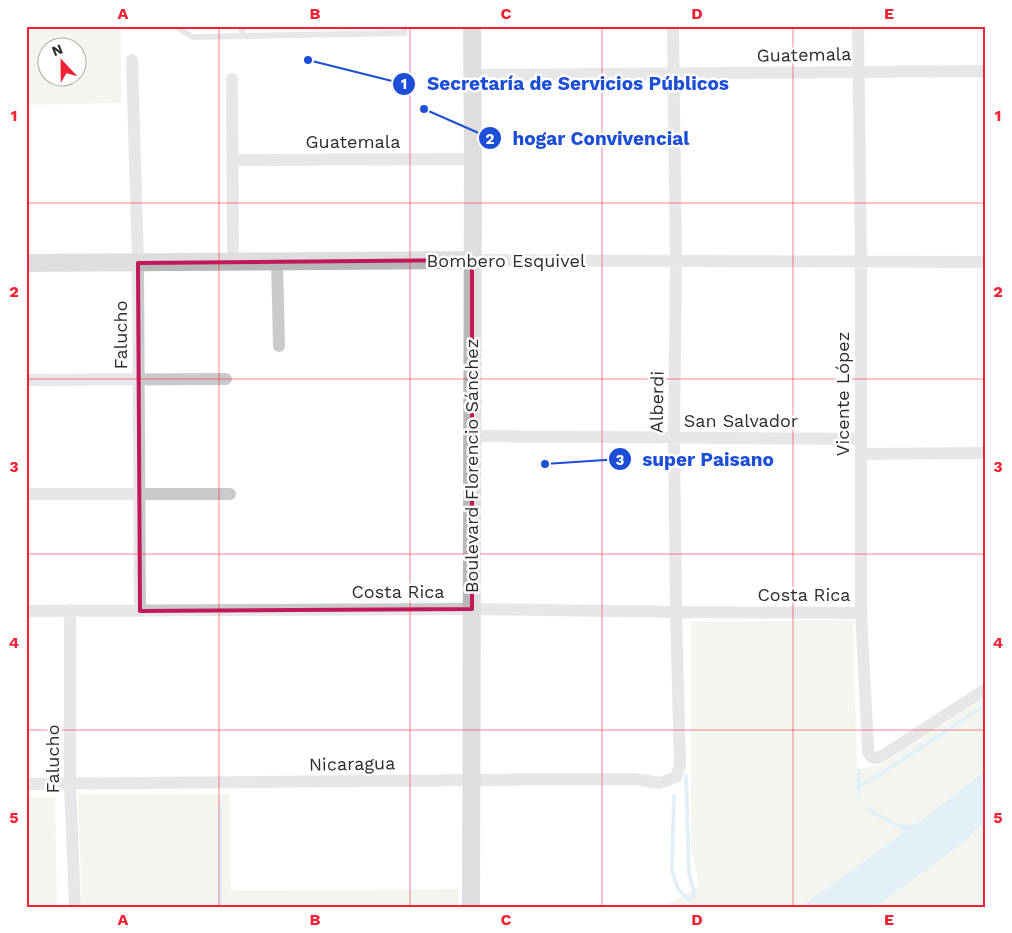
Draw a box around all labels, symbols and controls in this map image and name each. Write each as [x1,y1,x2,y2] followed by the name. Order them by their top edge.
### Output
[118,4,129,23] text: A
[310,4,321,23] text: B
[501,4,512,23] text: C
[691,4,703,23] text: D
[884,4,894,23] text: E
[38,38,88,88] north arrow
[49,41,65,59] text: N
[756,43,852,66] street label: Guatemala
[391,67,739,101] callout: Secretaría de Servicios Públicos
[427,72,729,95] text: Secretaría de Servicios Públicos
[401,75,407,93] text: 1
[11,106,17,125] text: 1
[995,106,1001,125] text: 1
[477,121,699,155] callout: hogar Convivencial
[513,127,690,150] text: hogar Convivencial
[486,130,495,148] text: 2
[306,131,400,152] street label: Guatemala
[427,250,586,271] street label: Bombero Esquivel
[9,282,19,301] text: 2
[993,282,1003,301] text: 2
[110,301,131,369] street label: Falucho
[832,332,853,456] street label: Vicente López
[461,339,482,593] street label: Boulevard Florencio Sánchez
[645,371,668,433] street label: Alberdi
[684,410,798,431] street label: San Salvador
[607,442,784,476] callout: super Paisano
[642,448,774,471] text: super Paisano
[616,451,625,469] text: 3
[9,457,19,476] text: 3
[993,457,1003,476] text: 3
[351,581,445,602] street label: Costa Rica
[757,584,851,605] street label: Costa Rica
[9,633,19,652] text: 4
[993,633,1003,652] text: 4
[42,725,63,793] street label: Falucho
[309,752,395,775] street label: Nicaragua
[9,808,19,827] text: 5
[993,808,1003,827] text: 5
[118,910,129,929] text: A
[310,910,321,929] text: B
[501,910,512,929] text: C
[691,910,703,929] text: D
[884,910,894,929] text: E

